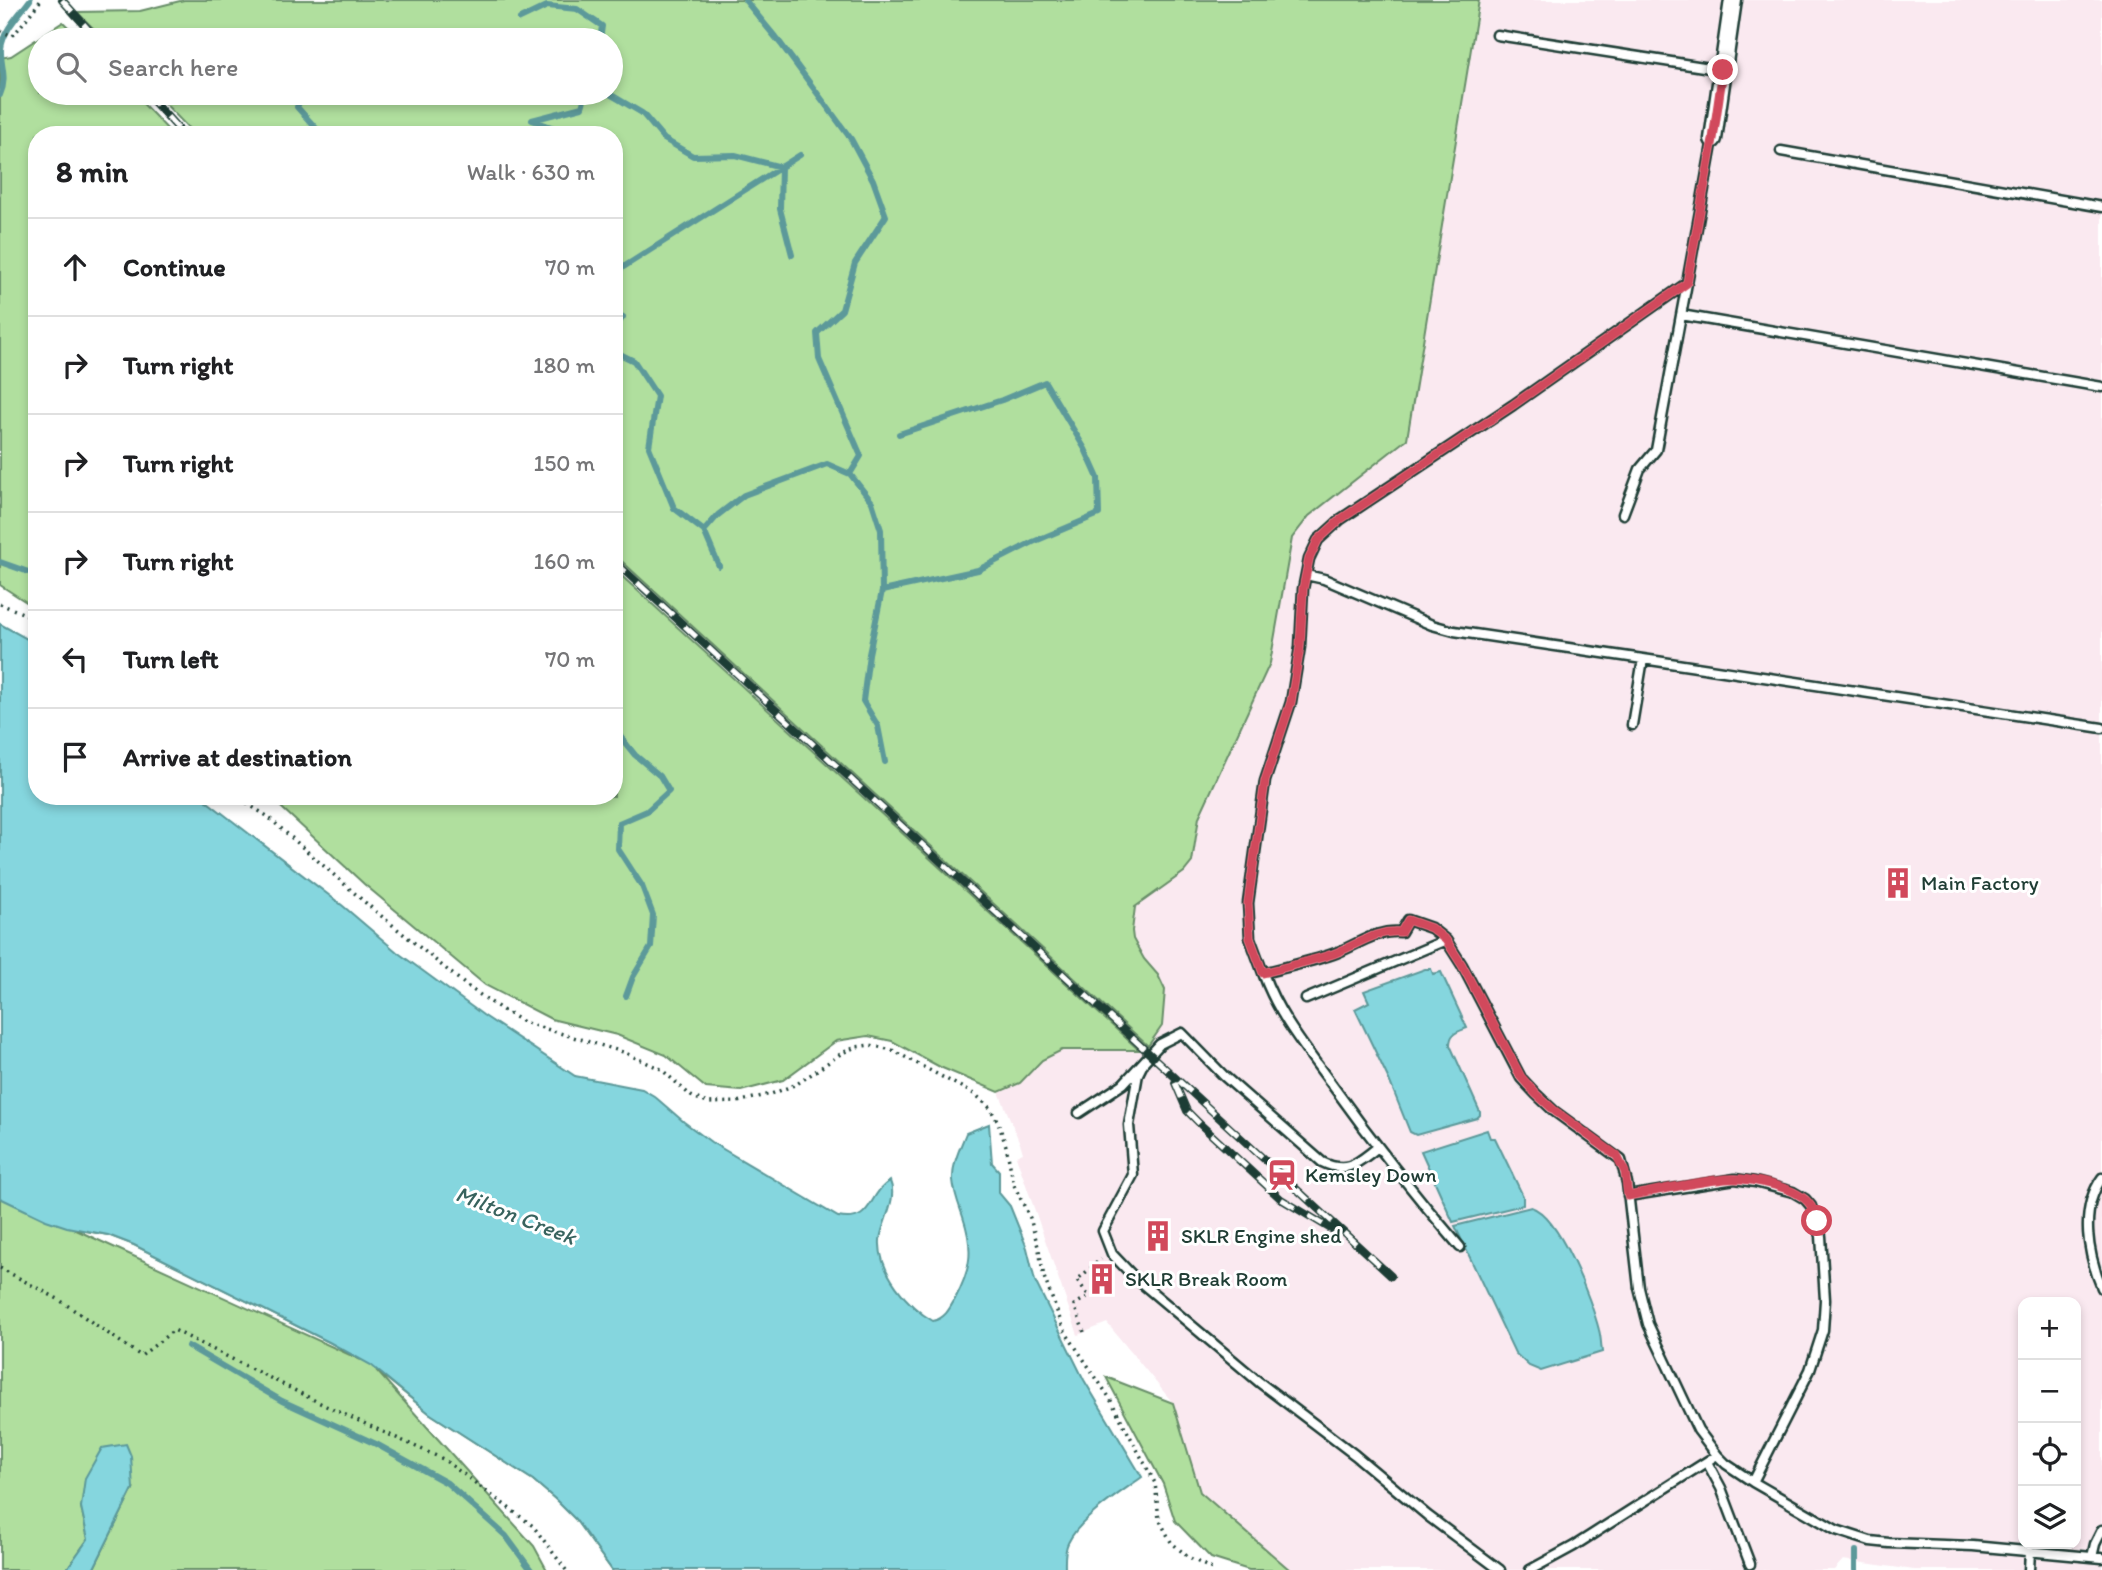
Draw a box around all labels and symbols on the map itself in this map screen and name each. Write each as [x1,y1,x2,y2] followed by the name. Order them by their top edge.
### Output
[1707,54,1738,85] route end
[1881,866,1915,900] building icon: Main Factory
[1921,870,2039,895] place label: Main Factory
[1265,1158,1299,1192] station icon: Kemsley Down
[1305,1162,1437,1187] place label: Kemsley Down
[452,1179,581,1251] water label: Milton Creek
[1801,1205,1832,1236] route start
[1141,1219,1175,1253] building icon: SKLR Engine shed
[1181,1223,1342,1248] place label: SKLR Engine shed
[1085,1262,1119,1296] building icon: SKLR Break Room
[1125,1266,1288,1291] place label: SKLR Break Room

